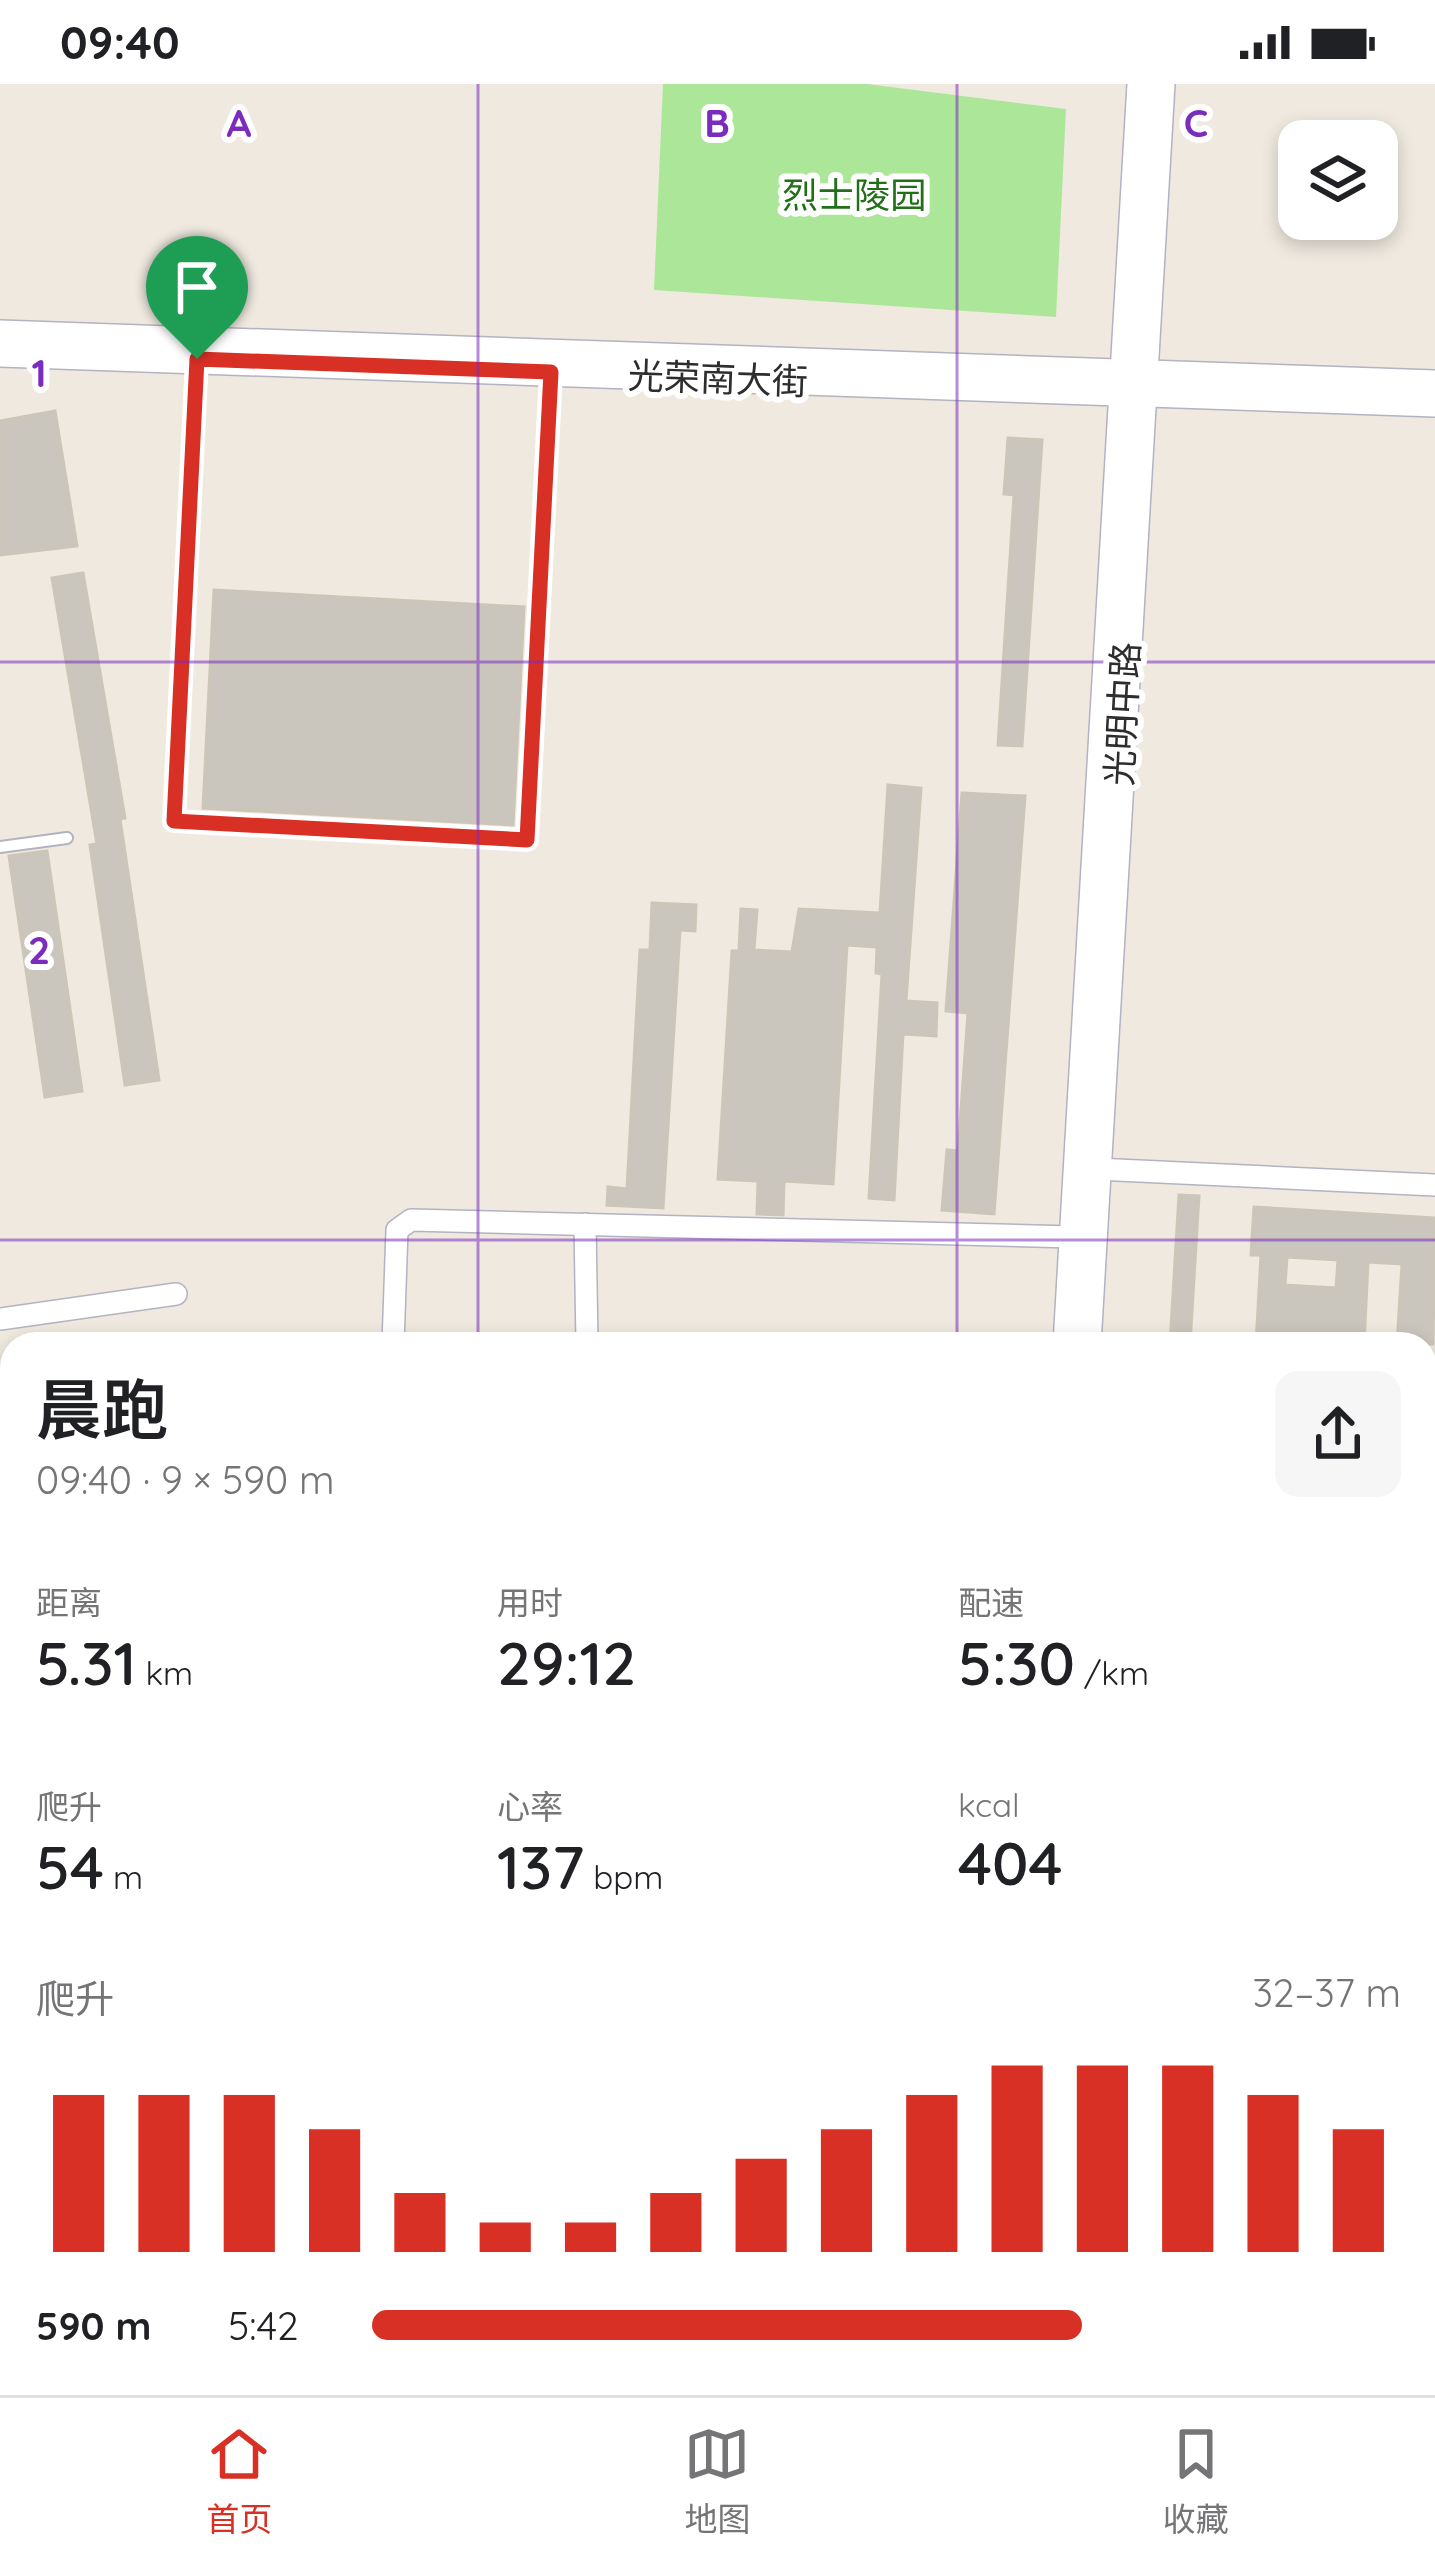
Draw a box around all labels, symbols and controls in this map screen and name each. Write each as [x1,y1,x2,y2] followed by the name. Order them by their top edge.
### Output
[60,14,180,70] text: 09:40
[227,98,252,147] text: A
[704,98,730,147] text: B
[1184,98,1208,147] text: C
[1278,120,1398,240] map controls
[1278,120,1398,240] button: layers
[782,172,926,217] park label: 烈士陵园
[146,236,248,359] pin
[164,254,230,320] icon: arrive
[31,348,47,397] text: 1
[627,352,809,404] street label: 光荣南大街
[1096,641,1148,787] street label: 光明中路
[28,925,50,974] text: 2
[36,1368,168,1451] text: 晨跑
[1275,1371,1401,1497] button: share
[36,1455,334,1504] text: 09:40 · 9 × 590 m
[36,1582,102,1623] text: 距离
[497,1582,563,1623] text: 用时
[958,1582,1024,1623] text: 配速
[36,1625,136,1700] text: 5.31
[497,1625,636,1700] text: 29:12
[958,1625,1075,1700] text: 5:30
[136,1652,193,1693] text: km
[1075,1652,1149,1693] text: /km
[958,1784,1020,1825] text: kcal
[36,1786,102,1827] text: 爬升
[497,1786,563,1827] text: 心率
[958,1825,1063,1900] text: 404
[36,1829,104,1904] text: 54
[497,1829,584,1904] text: 137
[104,1856,143,1897] text: m
[584,1856,663,1897] text: bpm
[1252,1968,1401,2017] text: 32–37 m
[36,1974,114,2023] text: 爬升
[36,2301,151,2350] text: 590 m
[228,2301,299,2350] text: 5:42
[206,2421,272,2541] tab: 首页
[684,2421,750,2541] tab: 地图
[1163,2421,1229,2541] tab: 收藏

